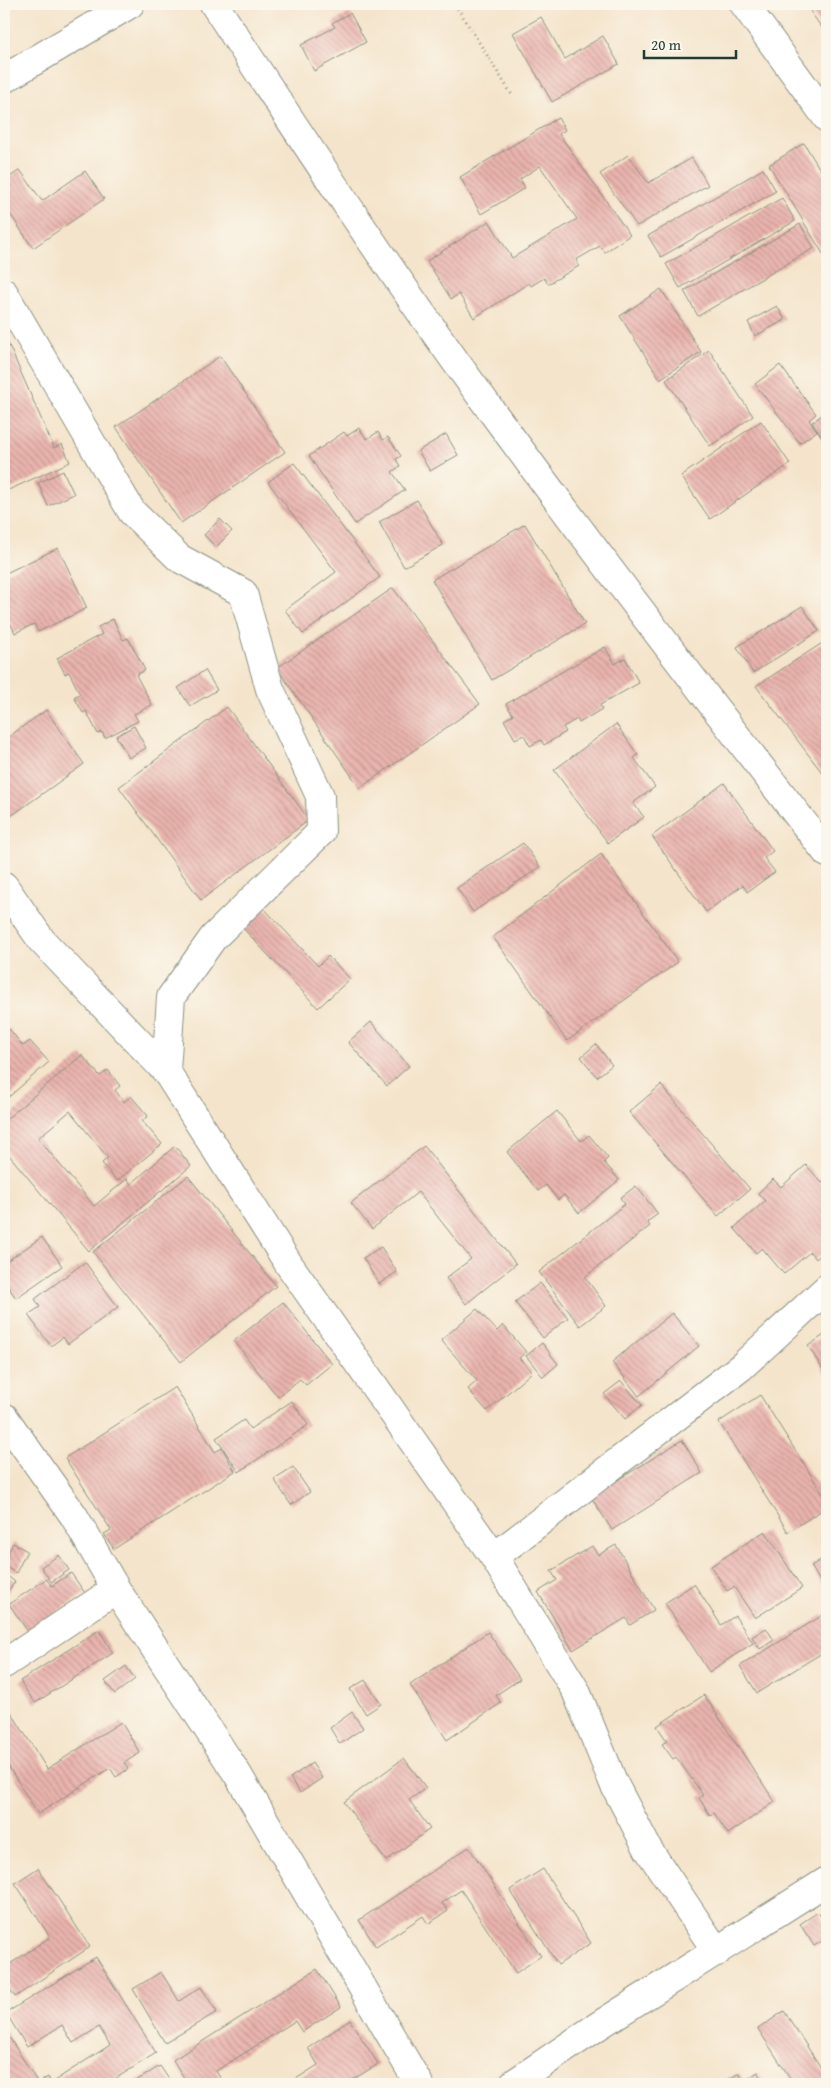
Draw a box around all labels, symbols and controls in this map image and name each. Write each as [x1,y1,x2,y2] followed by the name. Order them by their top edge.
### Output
[644,28,736,60] scale bar
[651,34,682,55] text: 20 m

